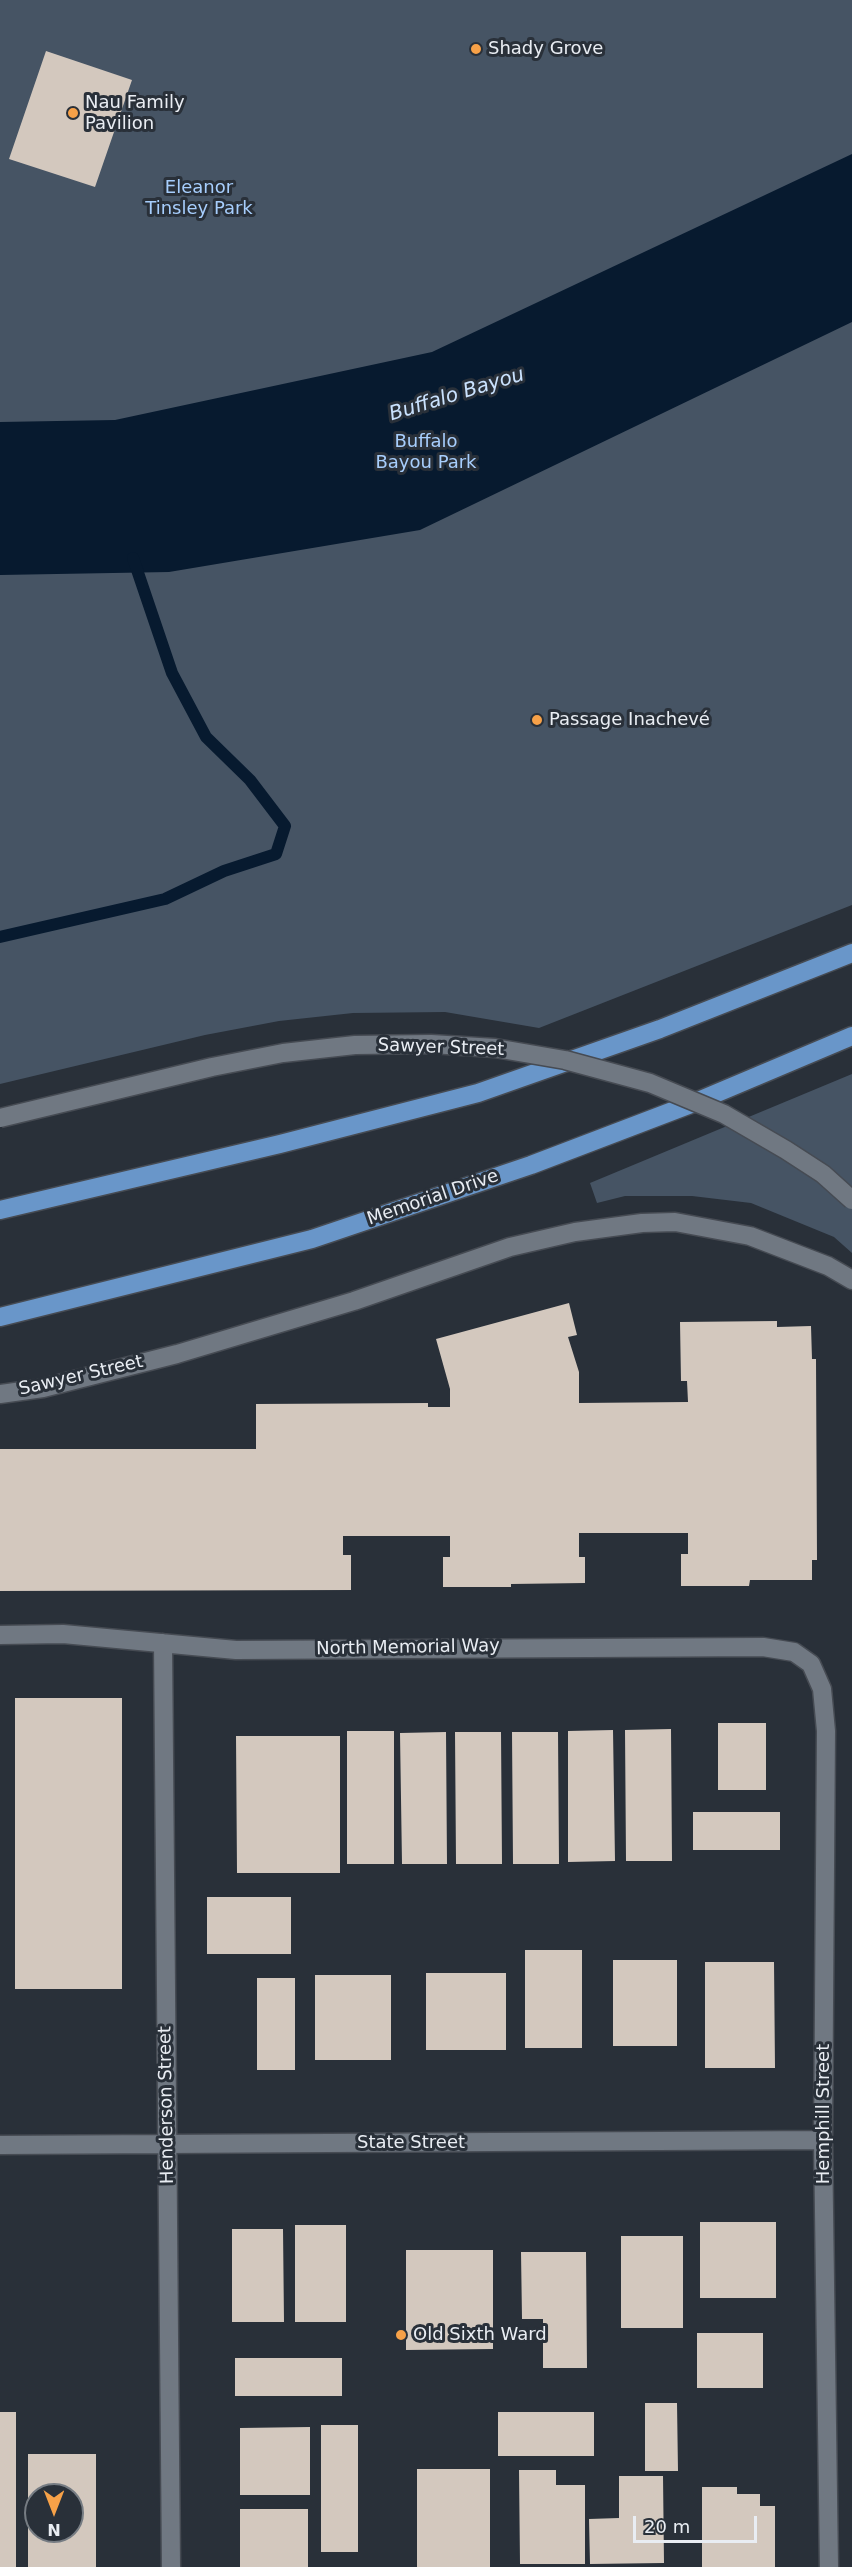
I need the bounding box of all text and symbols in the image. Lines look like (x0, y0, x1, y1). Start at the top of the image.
place label: Shady Grove (488, 38, 603, 60)
marker: Shady Grove (469, 42, 483, 56)
place label: Nau Family Pavilion (85, 92, 185, 134)
marker: Nau Family Pavilion (66, 106, 80, 120)
park label: Eleanor Tinsley Park (145, 177, 253, 219)
water label: Buffalo Bayou (387, 363, 527, 427)
park label: Buffalo Bayou Park (375, 431, 477, 474)
place label: Passage Inachevé (549, 709, 710, 731)
marker: Passage Inachevé (530, 713, 544, 727)
street label: Sawyer Street (377, 1035, 505, 1061)
street label: Memorial Drive (365, 1165, 501, 1231)
street label: Sawyer Street (17, 1351, 145, 1401)
street label: North Memorial Way (316, 1636, 500, 1660)
street label: Henderson Street (155, 2026, 179, 2184)
street label: Hemphill Street (813, 2044, 835, 2184)
street label: State Street (357, 2132, 465, 2154)
place label: Old Sixth Ward (413, 2324, 547, 2346)
marker: Old Sixth Ward (394, 2328, 408, 2342)
north arrow (24, 2483, 84, 2543)
scale bar (636, 2504, 760, 2542)
text: 20 m (644, 2516, 690, 2537)
text: N (47, 2520, 61, 2539)

